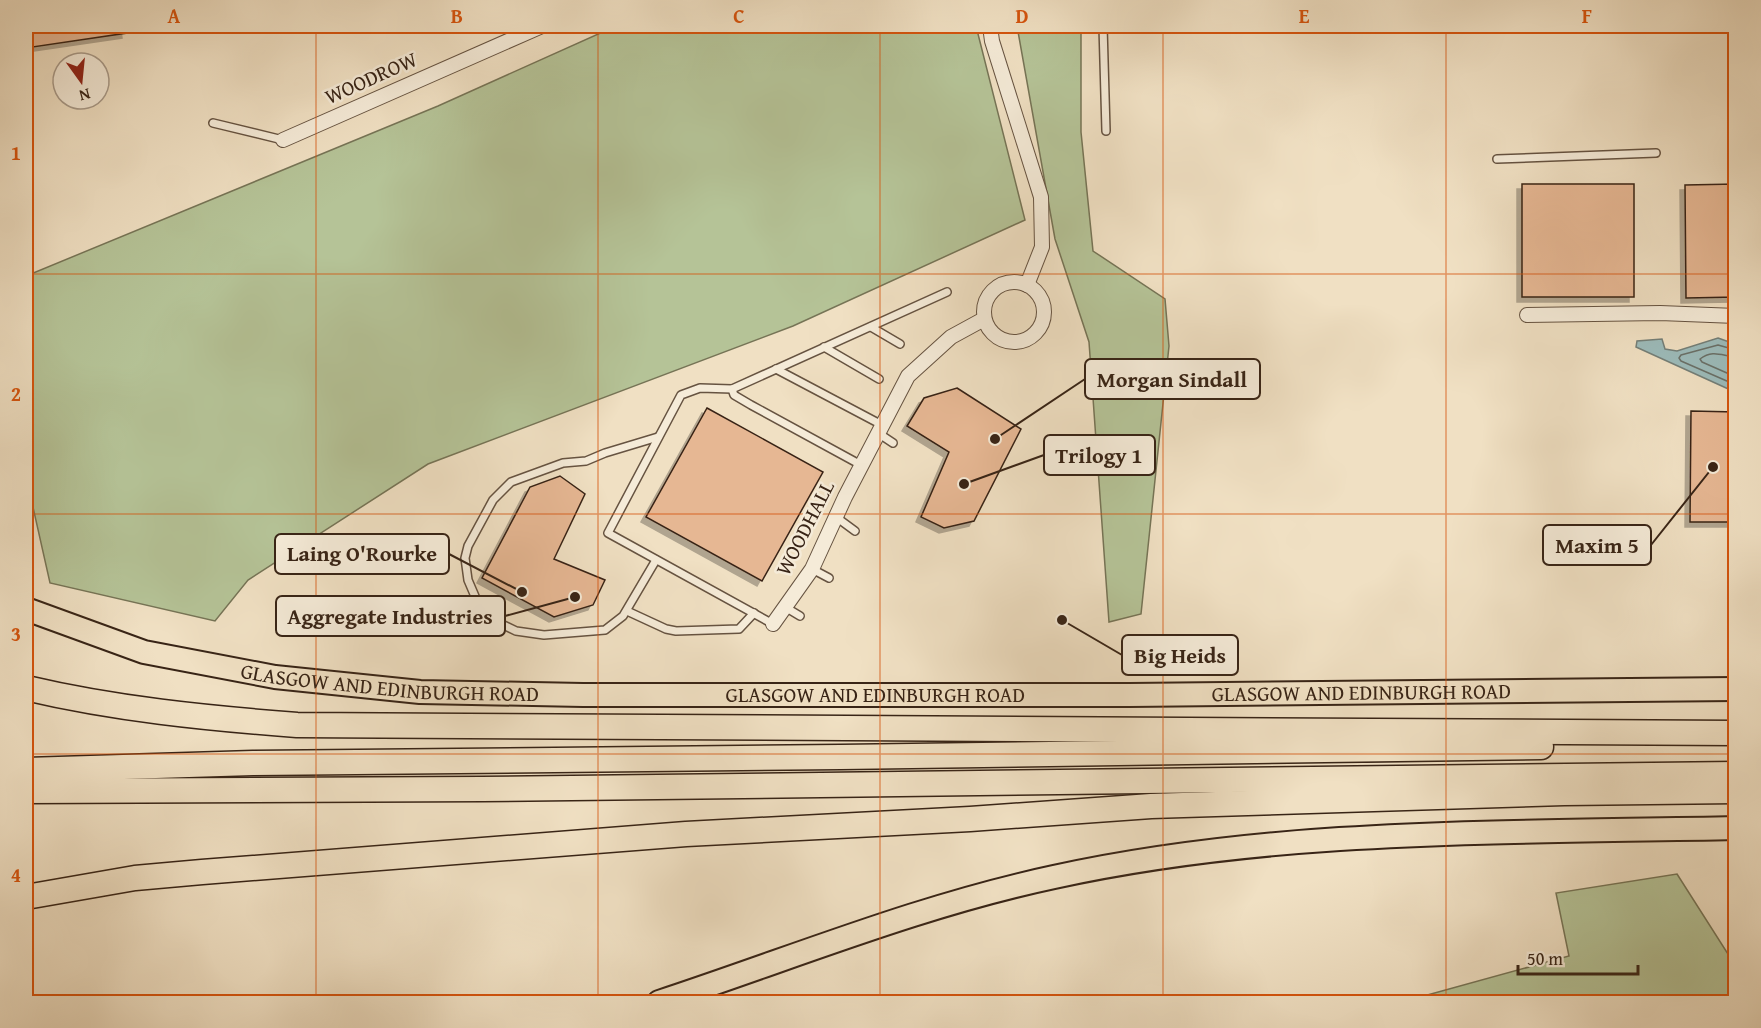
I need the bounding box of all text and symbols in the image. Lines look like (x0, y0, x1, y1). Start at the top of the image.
text: A (168, 1, 181, 30)
text: B (451, 1, 463, 30)
text: C (733, 1, 745, 30)
text: D (1015, 1, 1029, 30)
text: E (1299, 1, 1310, 30)
text: F (1582, 1, 1592, 30)
street label: WOODROW (320, 43, 422, 112)
north arrow (51, 51, 111, 111)
text: N (76, 83, 93, 109)
text: 1 (11, 138, 21, 167)
callout: Morgan Sindall (1085, 359, 1260, 399)
text: Morgan Sindall (1097, 363, 1247, 395)
text: 2 (11, 379, 21, 408)
callout: Trilogy 1 (1044, 435, 1155, 475)
text: Trilogy 1 (1055, 439, 1143, 471)
street label: WOODHALL (767, 475, 842, 581)
callout: Maxim 5 (1543, 525, 1651, 565)
text: Maxim 5 (1555, 529, 1639, 561)
callout: Laing O'Rourke (275, 534, 449, 574)
text: Laing O'Rourke (287, 537, 437, 569)
callout: Aggregate Industries (276, 596, 505, 636)
text: Aggregate Industries (287, 600, 493, 632)
text: 3 (11, 619, 21, 648)
callout: Big Heids (1122, 635, 1238, 675)
text: Big Heids (1134, 639, 1226, 671)
street label: GLASGOW AND EDINBURGH ROAD (238, 655, 539, 709)
street label: GLASGOW AND EDINBURGH ROAD (1211, 675, 1511, 709)
street label: GLASGOW AND EDINBURGH ROAD (726, 679, 1025, 710)
text: 4 (11, 860, 21, 889)
scale bar (1518, 938, 1638, 976)
text: 50 m (1527, 945, 1563, 972)

